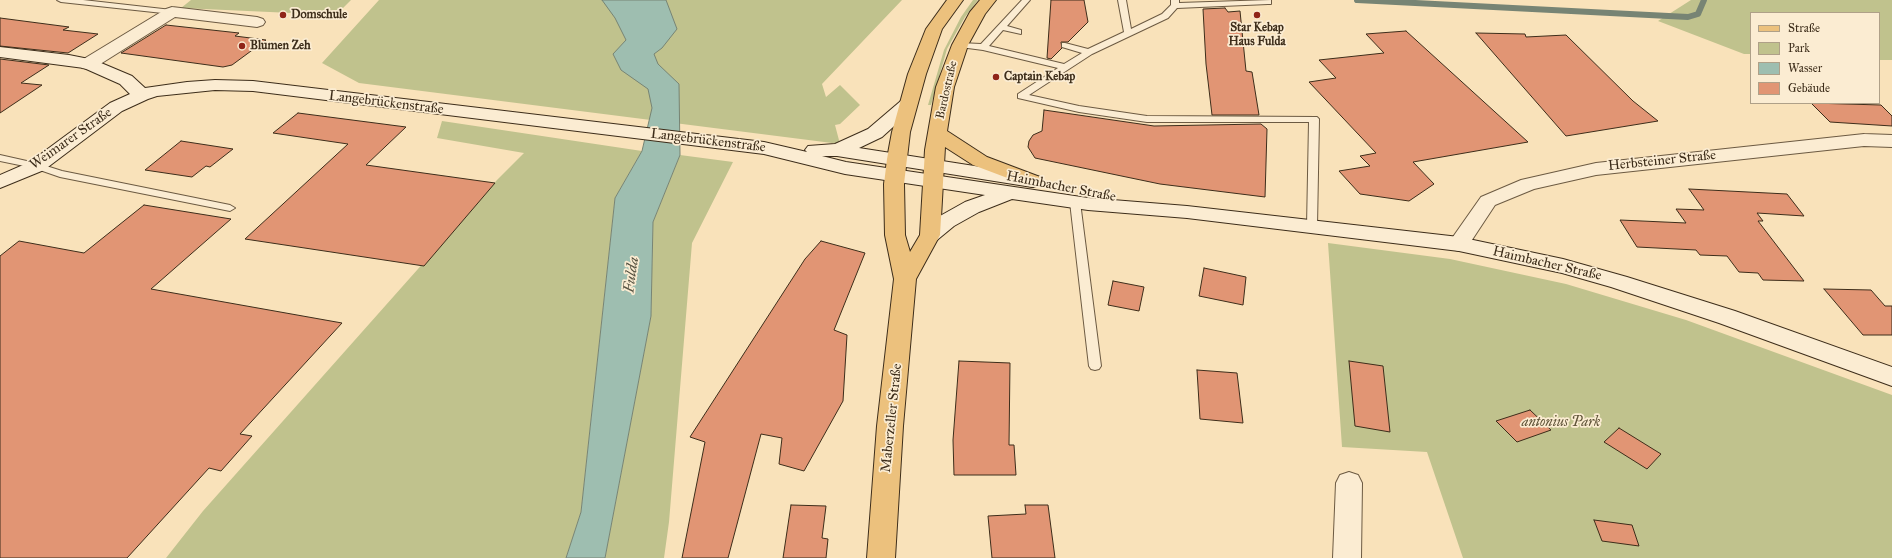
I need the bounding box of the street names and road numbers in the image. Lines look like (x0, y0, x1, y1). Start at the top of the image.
street label: Bardostraße (933, 60, 961, 120)
street label: Langebrückenstraße (328, 88, 444, 118)
street label: Weimarer Straße (27, 104, 115, 174)
street label: Langebrückenstraße (650, 126, 766, 156)
street label: Herbsteiner Straße (1607, 147, 1717, 175)
street label: Haimbacher Straße (1005, 168, 1117, 206)
street label: Haimbacher Straße (1491, 243, 1603, 285)
street label: Maberzeller Straße (878, 363, 906, 473)

